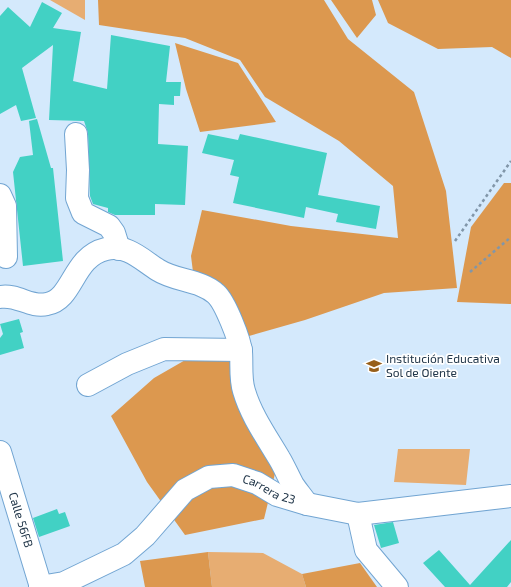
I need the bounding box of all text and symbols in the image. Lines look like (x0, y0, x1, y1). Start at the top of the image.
place label: Institución Educativa Sol de Oiente (386, 351, 500, 379)
school or university icon: Institución Educativa Sol de Oiente (365, 357, 383, 375)
street label: Carrera 23 (241, 471, 297, 506)
street label: Calle 56FB (7, 490, 37, 549)

